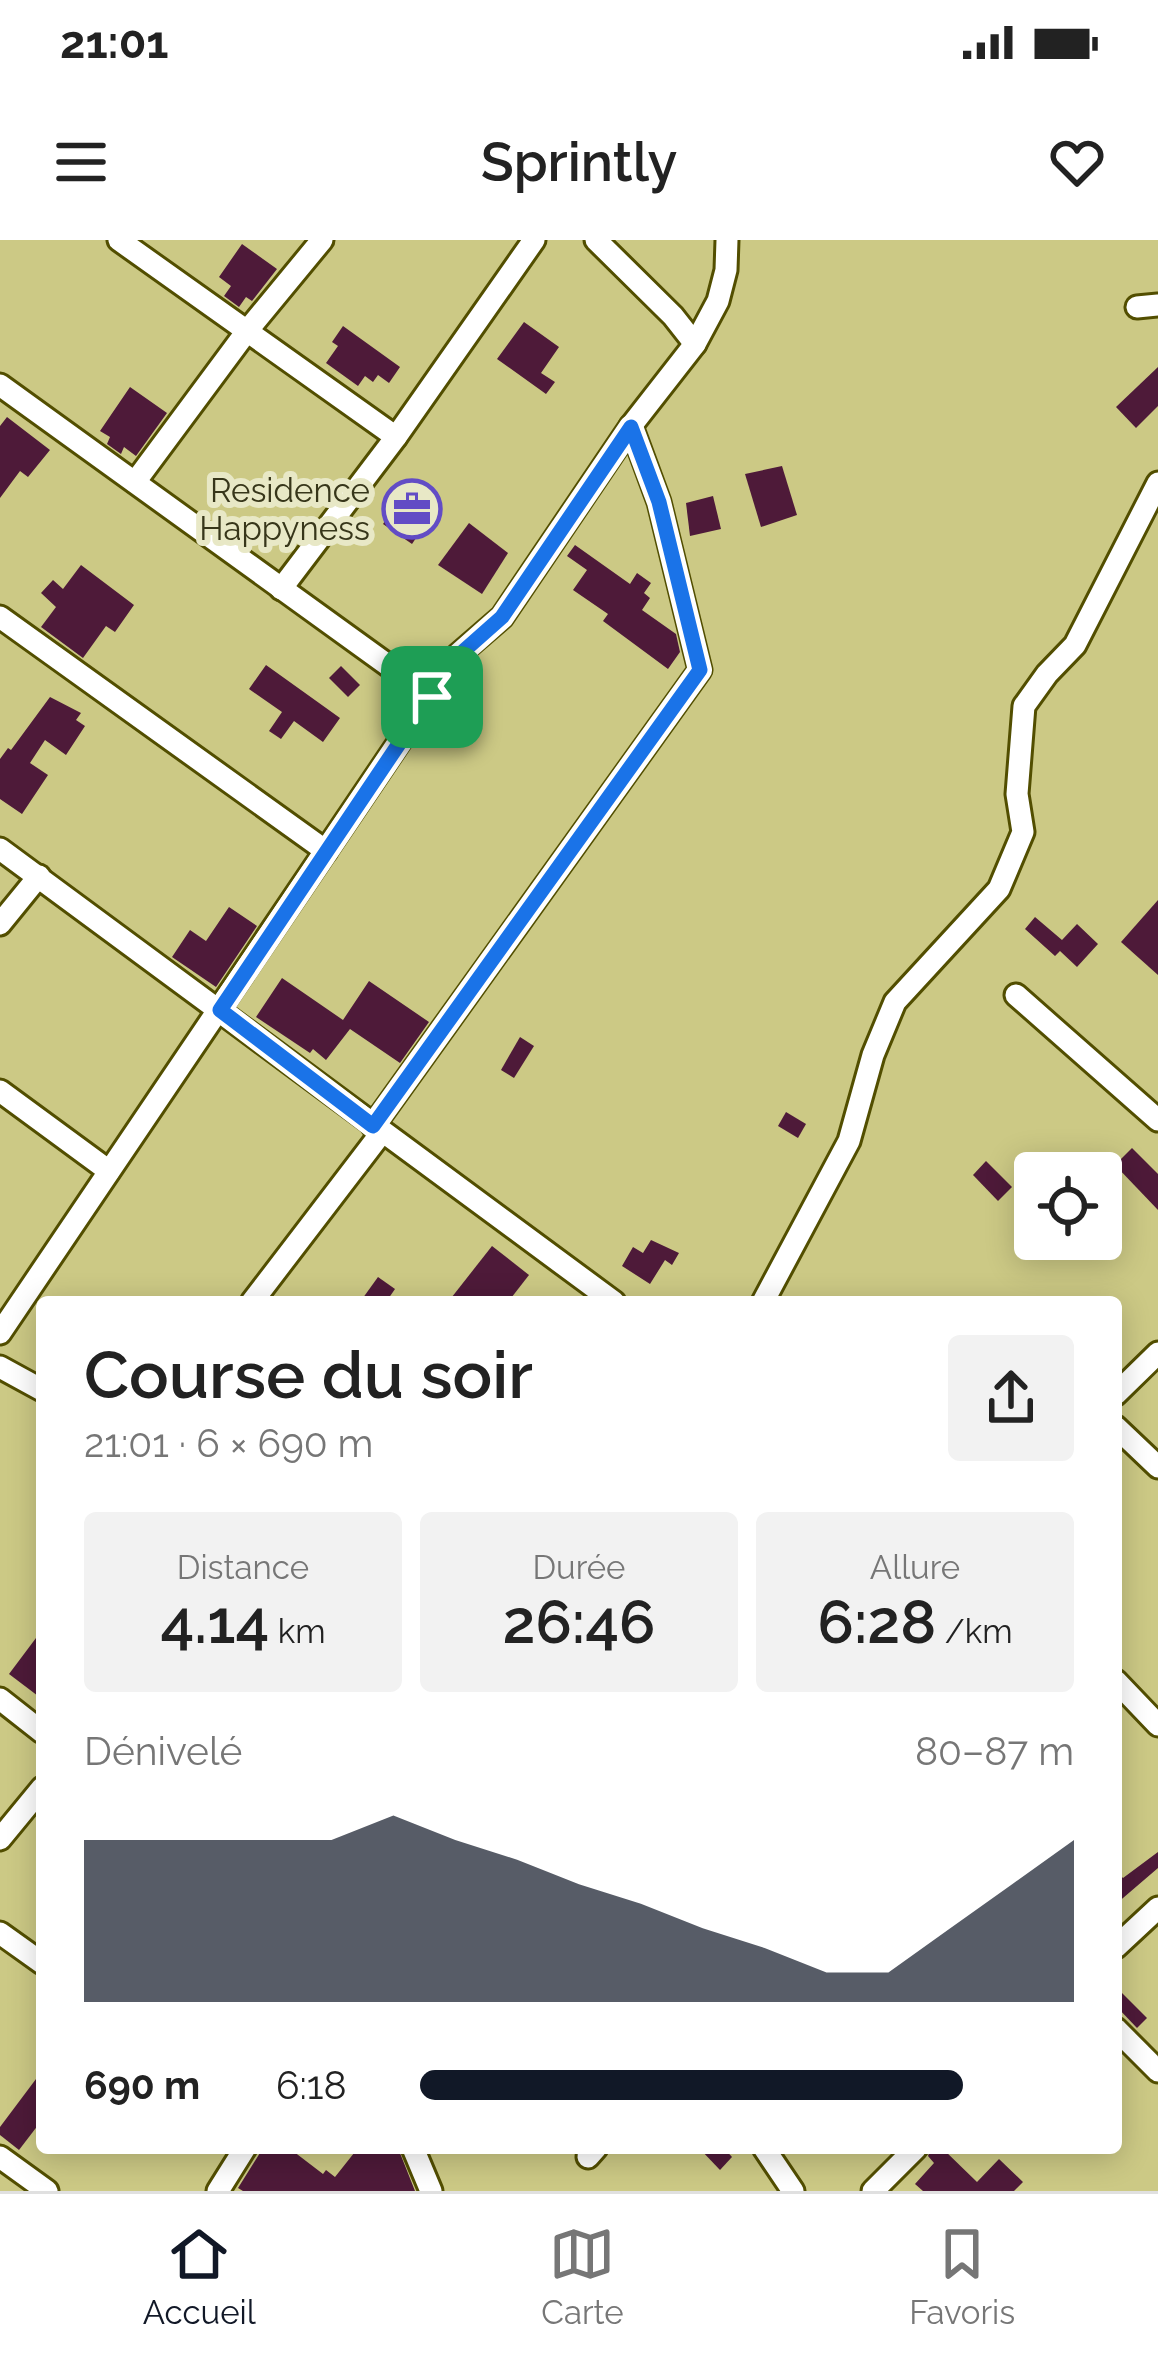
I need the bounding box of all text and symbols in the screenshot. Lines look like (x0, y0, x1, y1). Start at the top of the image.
text: 21:01 (60, 16, 169, 69)
icon: menu (48, 129, 114, 195)
icon: heart (1044, 129, 1110, 195)
text: Sprintly (481, 130, 677, 194)
place label: Residence Happyness (199, 471, 370, 548)
office icon: Residence Happyness (381, 478, 443, 540)
pin (381, 646, 483, 748)
icon: arrive (399, 664, 465, 730)
map controls (1014, 1152, 1122, 1260)
button: locate (1014, 1152, 1122, 1260)
button: share (948, 1335, 1074, 1461)
text: Course du soir (84, 1336, 533, 1413)
text: 21:01 · 6 × 690 m (84, 1420, 373, 1466)
text: Distance (177, 1548, 309, 1587)
text: Durée (533, 1548, 626, 1587)
text: Allure (870, 1548, 960, 1587)
text: 4.14 (161, 1587, 269, 1657)
text: 26:46 (503, 1587, 656, 1657)
text: 6:28 (818, 1587, 936, 1657)
text: km (269, 1612, 325, 1651)
text: /km (936, 1612, 1012, 1651)
text: Dénivelé (84, 1728, 243, 1774)
text: 80–87 m (915, 1728, 1074, 1774)
text: 690 m (84, 2062, 200, 2108)
text: 6:18 (276, 2062, 347, 2108)
tab: Accueil (143, 2221, 256, 2332)
tab: Carte (541, 2221, 624, 2332)
tab: Favoris (909, 2221, 1015, 2332)

